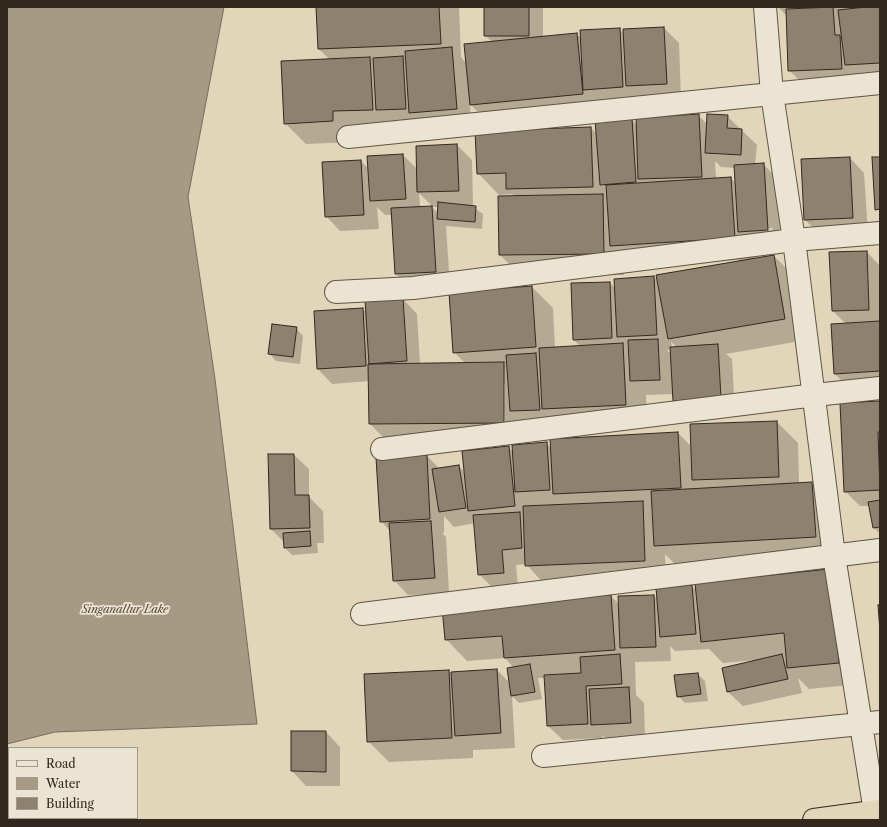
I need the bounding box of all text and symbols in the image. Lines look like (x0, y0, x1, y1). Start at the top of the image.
water label: Singanallur Lake (82, 603, 168, 617)
legend (8, 747, 138, 819)
text: Road (46, 756, 76, 771)
text: Water (46, 776, 80, 791)
text: Building (46, 796, 94, 811)

